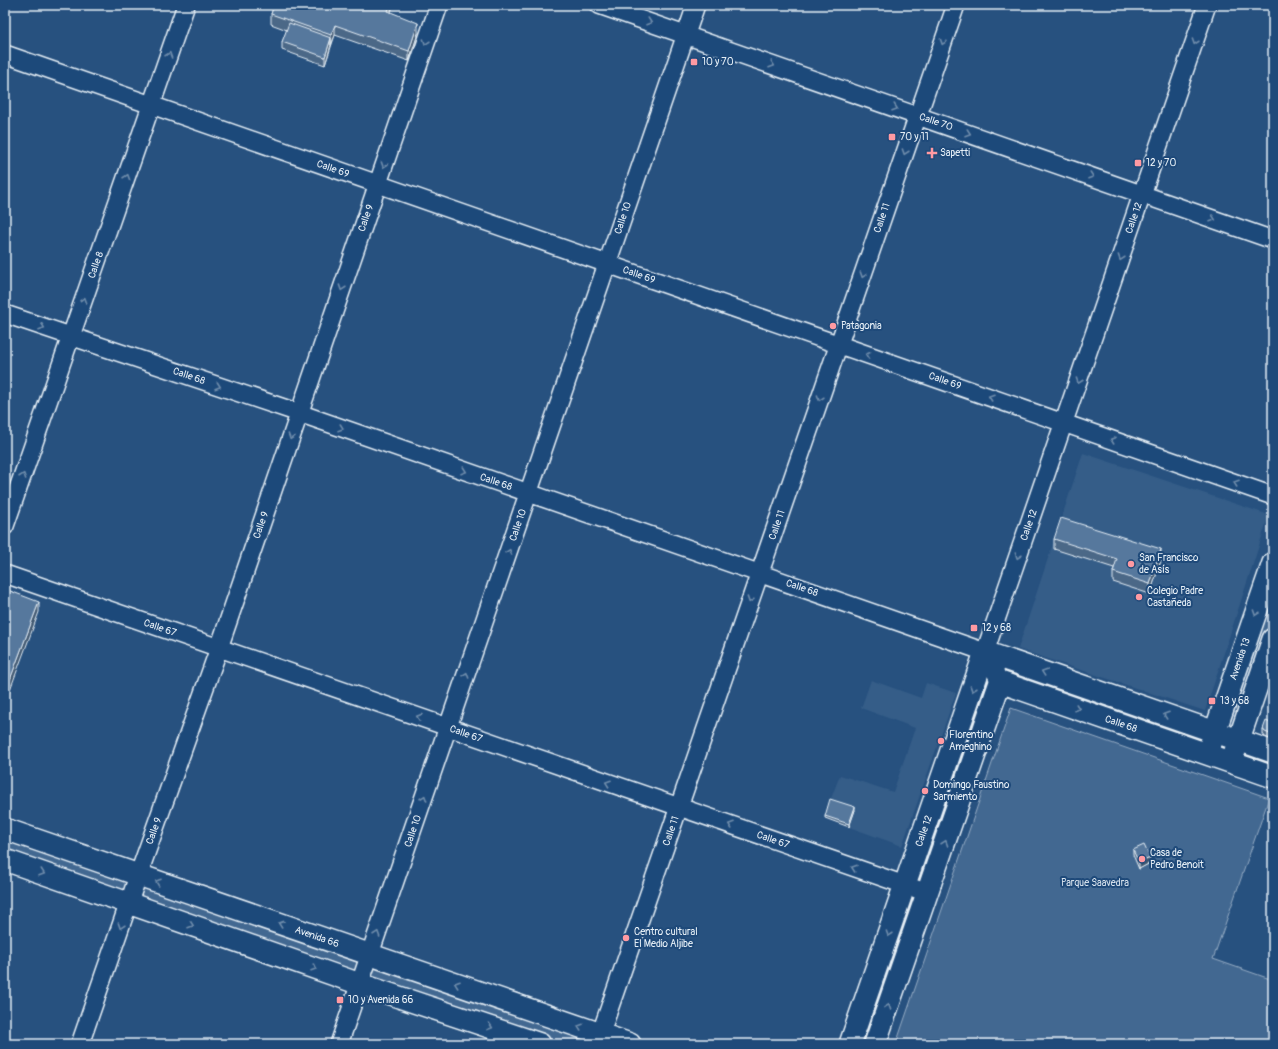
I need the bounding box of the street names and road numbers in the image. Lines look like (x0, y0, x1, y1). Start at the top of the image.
street label: Calle 70 (918, 111, 955, 133)
street label: Calle 69 (315, 158, 351, 180)
street label: Calle 10 (612, 200, 634, 236)
street label: Calle 12 (1123, 200, 1145, 235)
street label: Calle 11 (871, 202, 893, 234)
street label: Calle 9 (356, 203, 376, 233)
street label: Calle 8 (86, 250, 106, 280)
street label: Calle 69 (621, 264, 657, 286)
street label: Calle 68 (171, 365, 207, 387)
street label: Calle 69 (927, 370, 963, 392)
street label: Calle 68 (478, 471, 514, 493)
street label: Calle 10 (507, 507, 529, 543)
street label: Calle 12 (1018, 507, 1040, 542)
street label: Calle 11 (766, 509, 788, 541)
street label: Calle 9 (251, 510, 271, 540)
street label: Calle 68 (784, 577, 820, 599)
street label: Calle 67 (142, 617, 179, 639)
street label: Avenida 13 (1227, 636, 1253, 682)
street label: Calle 68 (1103, 713, 1139, 735)
street label: Calle 67 (448, 723, 485, 745)
street label: Calle 10 (402, 813, 424, 849)
street label: Calle 12 (913, 813, 935, 848)
street label: Calle 11 (660, 815, 682, 847)
street label: Calle 9 (144, 816, 164, 846)
street label: Calle 67 (755, 829, 792, 851)
street label: Avenida 66 (293, 924, 341, 950)

